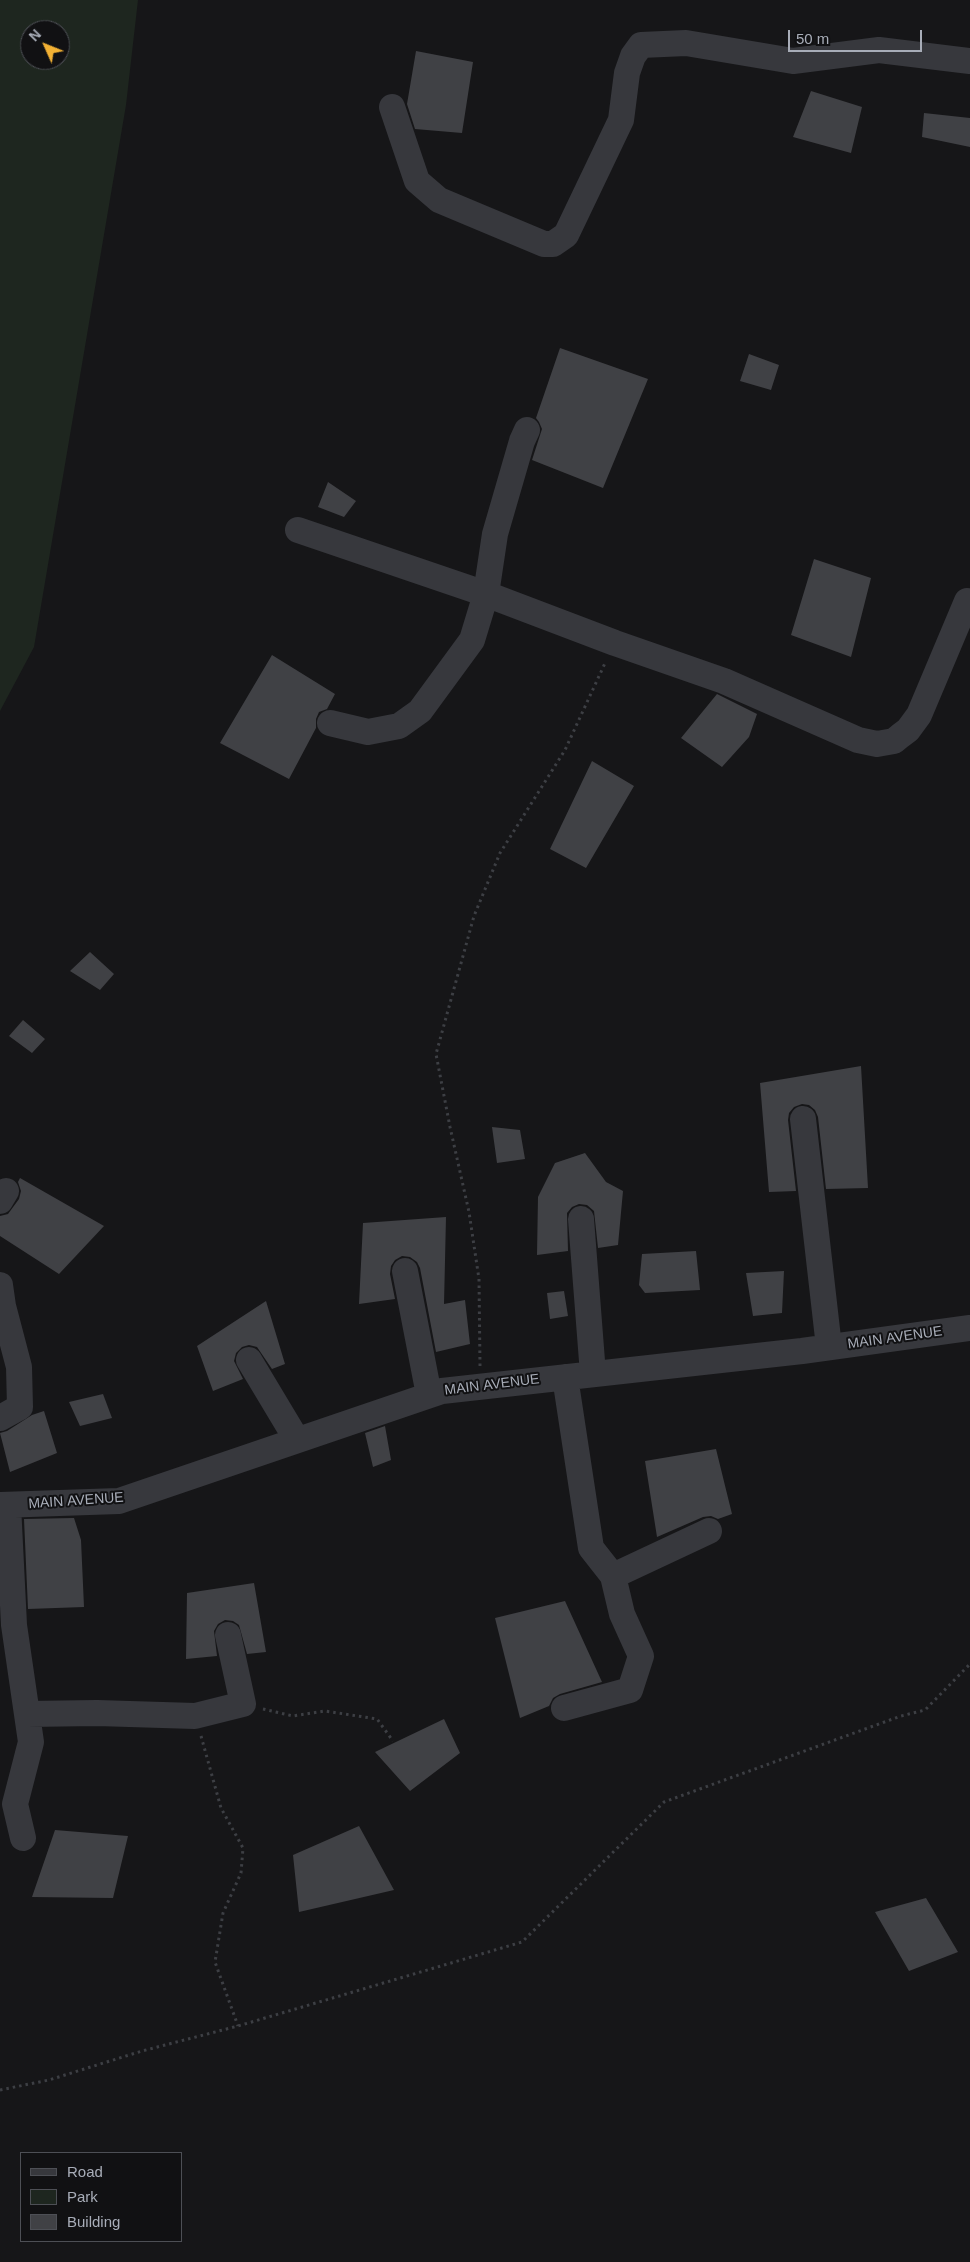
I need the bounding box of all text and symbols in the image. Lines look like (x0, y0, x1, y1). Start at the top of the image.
north arrow (20, 20, 70, 70)
scale bar (790, 20, 924, 52)
text: N (26, 26, 44, 44)
text: 50 m (796, 30, 829, 47)
street label: MAIN AVENUE (847, 1323, 943, 1353)
street label: MAIN AVENUE (444, 1371, 540, 1399)
street label: MAIN AVENUE (28, 1489, 124, 1513)
legend (20, 2152, 182, 2242)
text: Road (67, 2163, 103, 2180)
text: Park (67, 2188, 98, 2205)
text: Building (67, 2213, 120, 2230)

